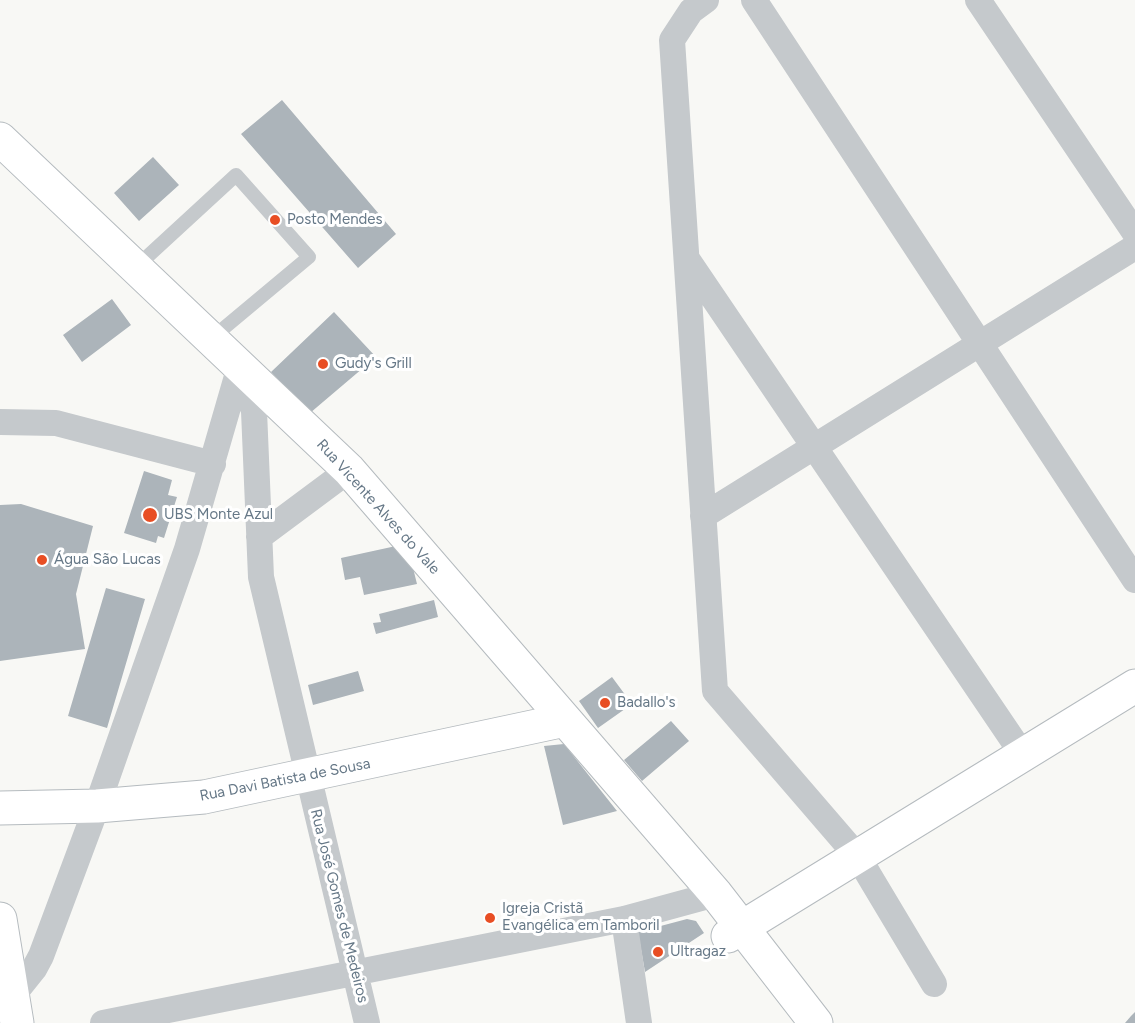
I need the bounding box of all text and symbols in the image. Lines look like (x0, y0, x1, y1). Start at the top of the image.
place label: Posto Mendes (287, 211, 382, 229)
marker: Posto Mendes (268, 213, 282, 227)
place label: Gudy's Grill (335, 355, 412, 373)
marker: Gudy's Grill (316, 357, 330, 371)
street label: Rua Vicente Alves do Vale (313, 436, 443, 578)
marker: UBS Monte Azul (141, 506, 159, 524)
place label: UBS Monte Azul (164, 506, 273, 524)
place label: Água São Lucas (54, 551, 161, 569)
marker: Água São Lucas (35, 553, 49, 567)
place label: Badallo's (617, 694, 676, 712)
marker: Badallo's (598, 696, 612, 710)
street label: Rua Davi Batista de Sousa (198, 755, 372, 805)
street label: Rua José Gomes de Medeiros (306, 807, 372, 1005)
place label: Igreja Cristã Evangélica em Tamboril (502, 900, 660, 935)
marker: Igreja Cristã Evangélica em Tamboril (483, 911, 497, 925)
place label: Ultragaz (670, 943, 726, 961)
marker: Ultragaz (651, 945, 665, 959)

